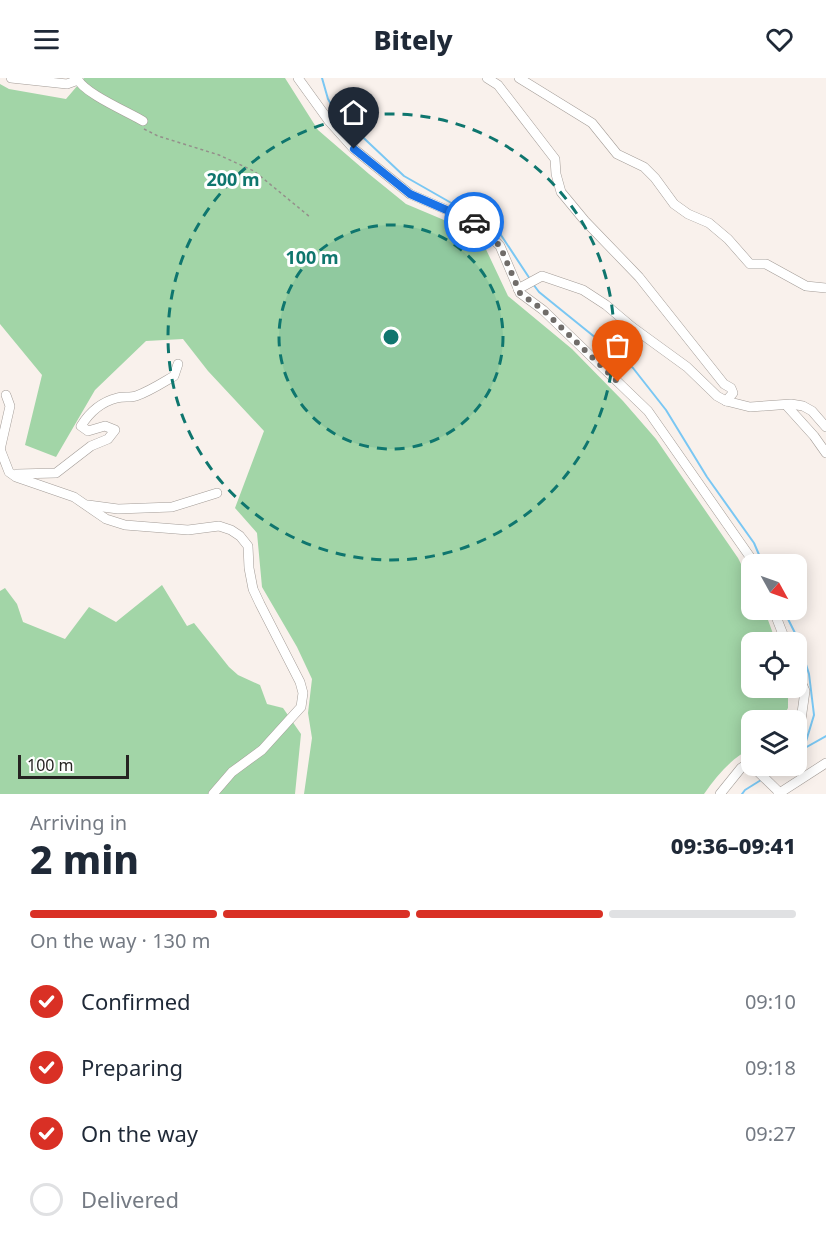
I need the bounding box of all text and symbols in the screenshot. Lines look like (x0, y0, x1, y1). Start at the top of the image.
text: Bitely (373, 21, 453, 58)
icon: menu (30, 23, 63, 56)
icon: heart (763, 23, 796, 56)
pin (328, 87, 379, 149)
icon: home (337, 96, 370, 129)
text: 200 m (206, 167, 260, 191)
courier (444, 192, 504, 252)
icon: car (458, 206, 491, 239)
text: 100 m (285, 245, 339, 269)
pin (592, 320, 643, 382)
centre of rings (381, 327, 401, 347)
icon: bag (601, 329, 634, 362)
north arrow (741, 554, 807, 620)
map controls (741, 554, 807, 776)
button: locate (741, 632, 807, 698)
button: layers (741, 710, 807, 776)
scale bar (18, 752, 129, 780)
text: 100 m (27, 754, 74, 776)
text: Arriving in (30, 809, 127, 836)
text: 09:36–09:41 (671, 830, 796, 860)
text: 2 min (30, 832, 139, 885)
text: On the way · 130 m (30, 927, 210, 954)
icon: check (30, 985, 63, 1018)
text: Confirmed (81, 986, 191, 1016)
text: 09:10 (745, 988, 796, 1015)
icon: check (30, 1051, 63, 1084)
text: Preparing (81, 1052, 183, 1082)
text: 09:18 (745, 1054, 796, 1081)
icon: check (30, 1117, 63, 1150)
text: On the way (81, 1118, 198, 1148)
text: 09:27 (745, 1120, 796, 1147)
text: Delivered (81, 1184, 179, 1214)

